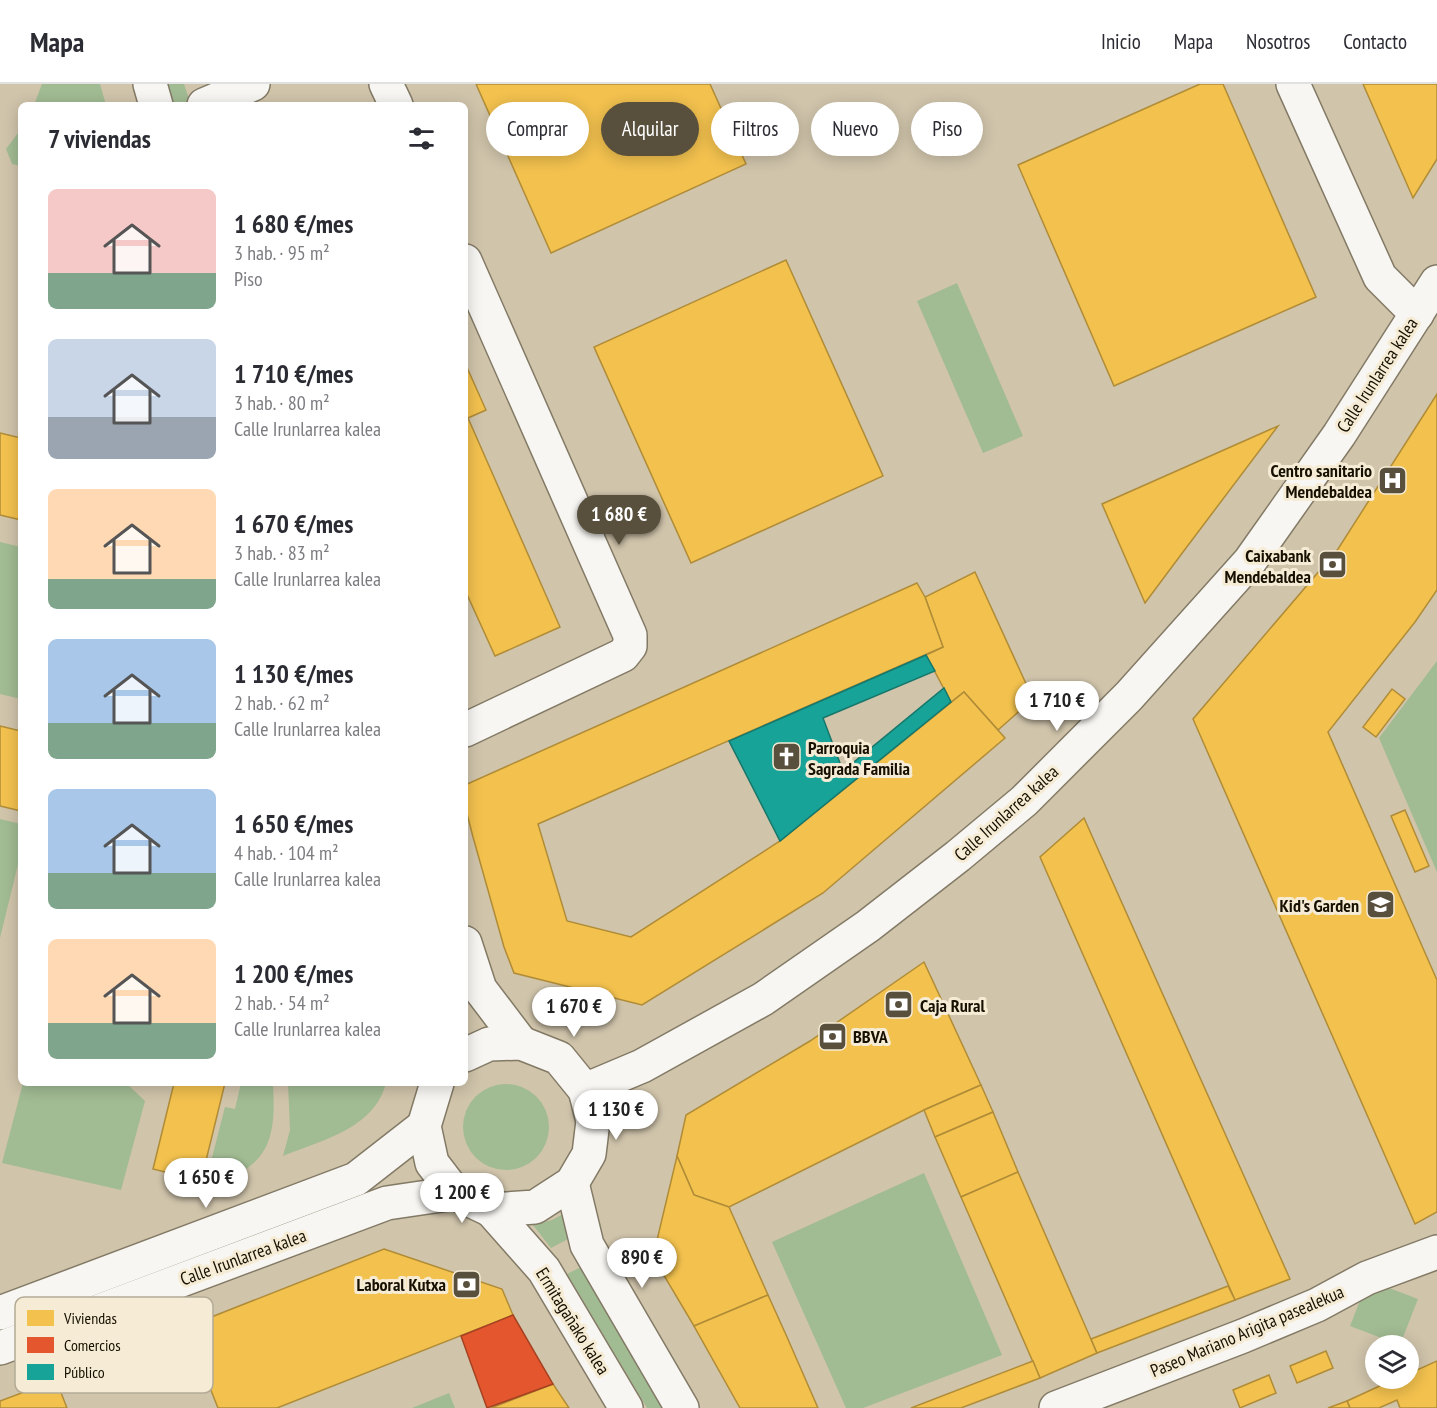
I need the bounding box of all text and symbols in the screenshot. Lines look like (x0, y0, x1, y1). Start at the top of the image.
text: Mapa (30, 23, 84, 60)
text: Inicio (1101, 28, 1141, 55)
text: Mapa (1174, 28, 1213, 55)
text: Nosotros (1246, 28, 1310, 55)
text: Contacto (1343, 28, 1407, 55)
chip: Comprar (486, 102, 589, 156)
chip: Alquilar (601, 102, 699, 156)
chip: Filtros (711, 102, 799, 156)
chip: Nuevo (811, 102, 899, 156)
chip: Piso (911, 102, 983, 156)
text: 7 viviendas (48, 122, 151, 155)
icon: filters (405, 122, 438, 155)
text: 1 680 €/mes (234, 207, 353, 240)
icon: home (96, 213, 168, 285)
text: 3 hab. · 95 m² (234, 240, 330, 266)
text: Piso (234, 266, 263, 292)
street label: Calle Irunlarrea kalea (1331, 313, 1423, 437)
text: 1 710 €/mes (234, 357, 353, 390)
icon: home (96, 363, 168, 435)
text: 3 hab. · 80 m² (234, 390, 330, 416)
text: Calle Irunlarrea kalea (234, 416, 381, 442)
place label: Centro sanitario Mendebaldea (1270, 459, 1372, 503)
hospital icon: Centro sanitario Mendebaldea (1377, 464, 1409, 496)
pin: 1 680 € (564, 495, 674, 546)
text: 1 680 € (591, 501, 647, 527)
text: 1 670 €/mes (234, 507, 353, 540)
icon: home (96, 513, 168, 585)
text: 3 hab. · 83 m² (234, 540, 330, 566)
place label: Caixabank Mendebaldea (1225, 544, 1312, 588)
bank icon: Caixabank Mendebaldea (1316, 549, 1348, 581)
text: Calle Irunlarrea kalea (234, 566, 381, 592)
text: 1 130 €/mes (234, 657, 353, 690)
icon: home (96, 663, 168, 735)
pin: 1 710 € (1002, 681, 1112, 732)
text: 1 710 € (1029, 687, 1085, 713)
text: 2 hab. · 62 m² (234, 690, 330, 716)
text: Calle Irunlarrea kalea (234, 716, 381, 742)
place label: Parroquia Sagrada Familia (808, 736, 910, 780)
church icon: Parroquia Sagrada Familia (771, 741, 803, 773)
street label: Calle Irunlarrea kalea (949, 760, 1063, 866)
text: 1 650 €/mes (234, 807, 353, 840)
icon: home (96, 813, 168, 885)
text: 4 hab. · 104 m² (234, 840, 339, 866)
text: Calle Irunlarrea kalea (234, 866, 381, 892)
school or university icon: Kid's Garden (1364, 889, 1396, 921)
place label: Kid's Garden (1279, 894, 1359, 917)
text: 1 200 €/mes (234, 957, 353, 990)
icon: home (96, 963, 168, 1035)
pin: 1 670 € (519, 987, 629, 1038)
bank icon: Caja Rural (883, 989, 915, 1021)
text: 2 hab. · 54 m² (234, 990, 330, 1016)
text: 1 670 € (546, 993, 602, 1019)
place label: Caja Rural (920, 994, 985, 1017)
text: Calle Irunlarrea kalea (234, 1016, 381, 1042)
bank icon: BBVA (816, 1020, 848, 1052)
place label: BBVA (853, 1025, 889, 1048)
pin: 1 130 € (561, 1090, 671, 1141)
text: 1 130 € (588, 1096, 644, 1122)
pin: 1 650 € (151, 1158, 261, 1209)
text: 1 650 € (178, 1164, 234, 1190)
pin: 1 200 € (407, 1173, 517, 1224)
text: 1 200 € (434, 1179, 490, 1205)
street label: Calle Irunlarrea kalea (177, 1224, 309, 1290)
pin: 890 € (600, 1238, 684, 1289)
text: 890 € (621, 1244, 663, 1270)
street label: Ermitagañako kalea (531, 1263, 615, 1379)
bank icon: Laboral Kutxa (451, 1268, 483, 1300)
place label: Laboral Kutxa (357, 1273, 446, 1296)
street label: Paseo Mariano Arigita pasealekua (1147, 1280, 1347, 1382)
legend (15, 1297, 213, 1393)
text: Viviendas (63, 1308, 117, 1328)
text: Comercios (64, 1335, 121, 1355)
map controls (1365, 1335, 1419, 1389)
button: layers (1365, 1335, 1419, 1389)
text: Público (64, 1362, 105, 1382)

